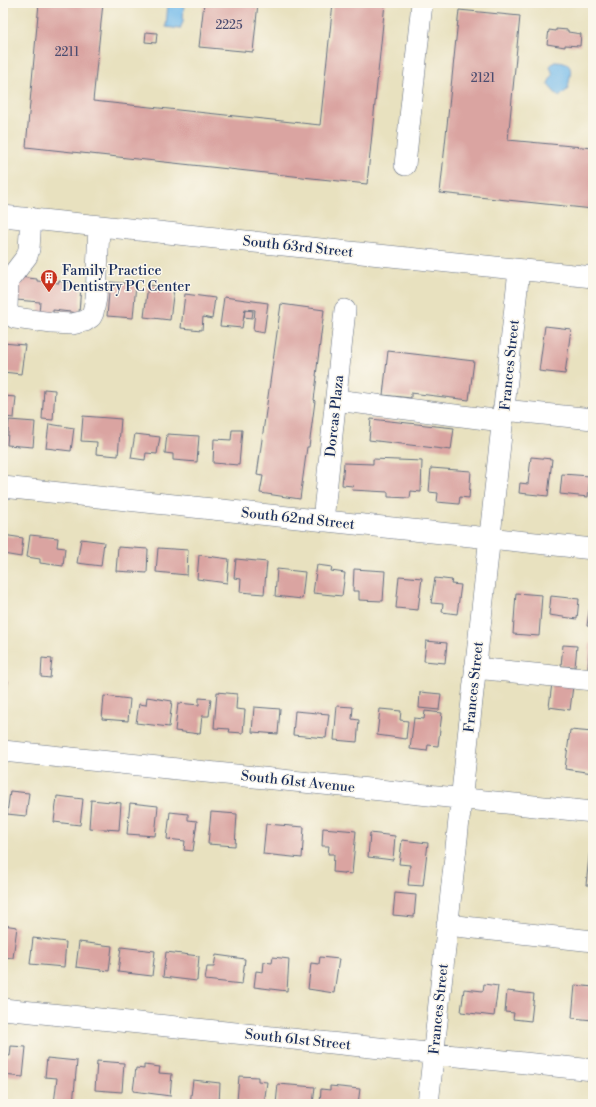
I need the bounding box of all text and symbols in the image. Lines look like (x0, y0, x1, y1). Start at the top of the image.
house number: 2225 (215, 18, 243, 33)
house number: 2211 (55, 45, 80, 60)
house number: 2121 (471, 71, 496, 86)
street label: South 63rd Street (242, 232, 354, 262)
place label: Family Practice Dentistry PC Center (62, 262, 190, 296)
building icon: Family Practice Dentistry PC Center (39, 268, 59, 293)
street label: Frances Street (496, 319, 524, 412)
street label: Dorcas Plaza (322, 373, 348, 458)
street label: South 62nd Street (240, 504, 356, 534)
street label: Frances Street (460, 641, 488, 734)
street label: South 61st Avenue (240, 767, 356, 797)
street label: Frances Street (425, 963, 453, 1056)
street label: South 61st Street (244, 1025, 352, 1055)

